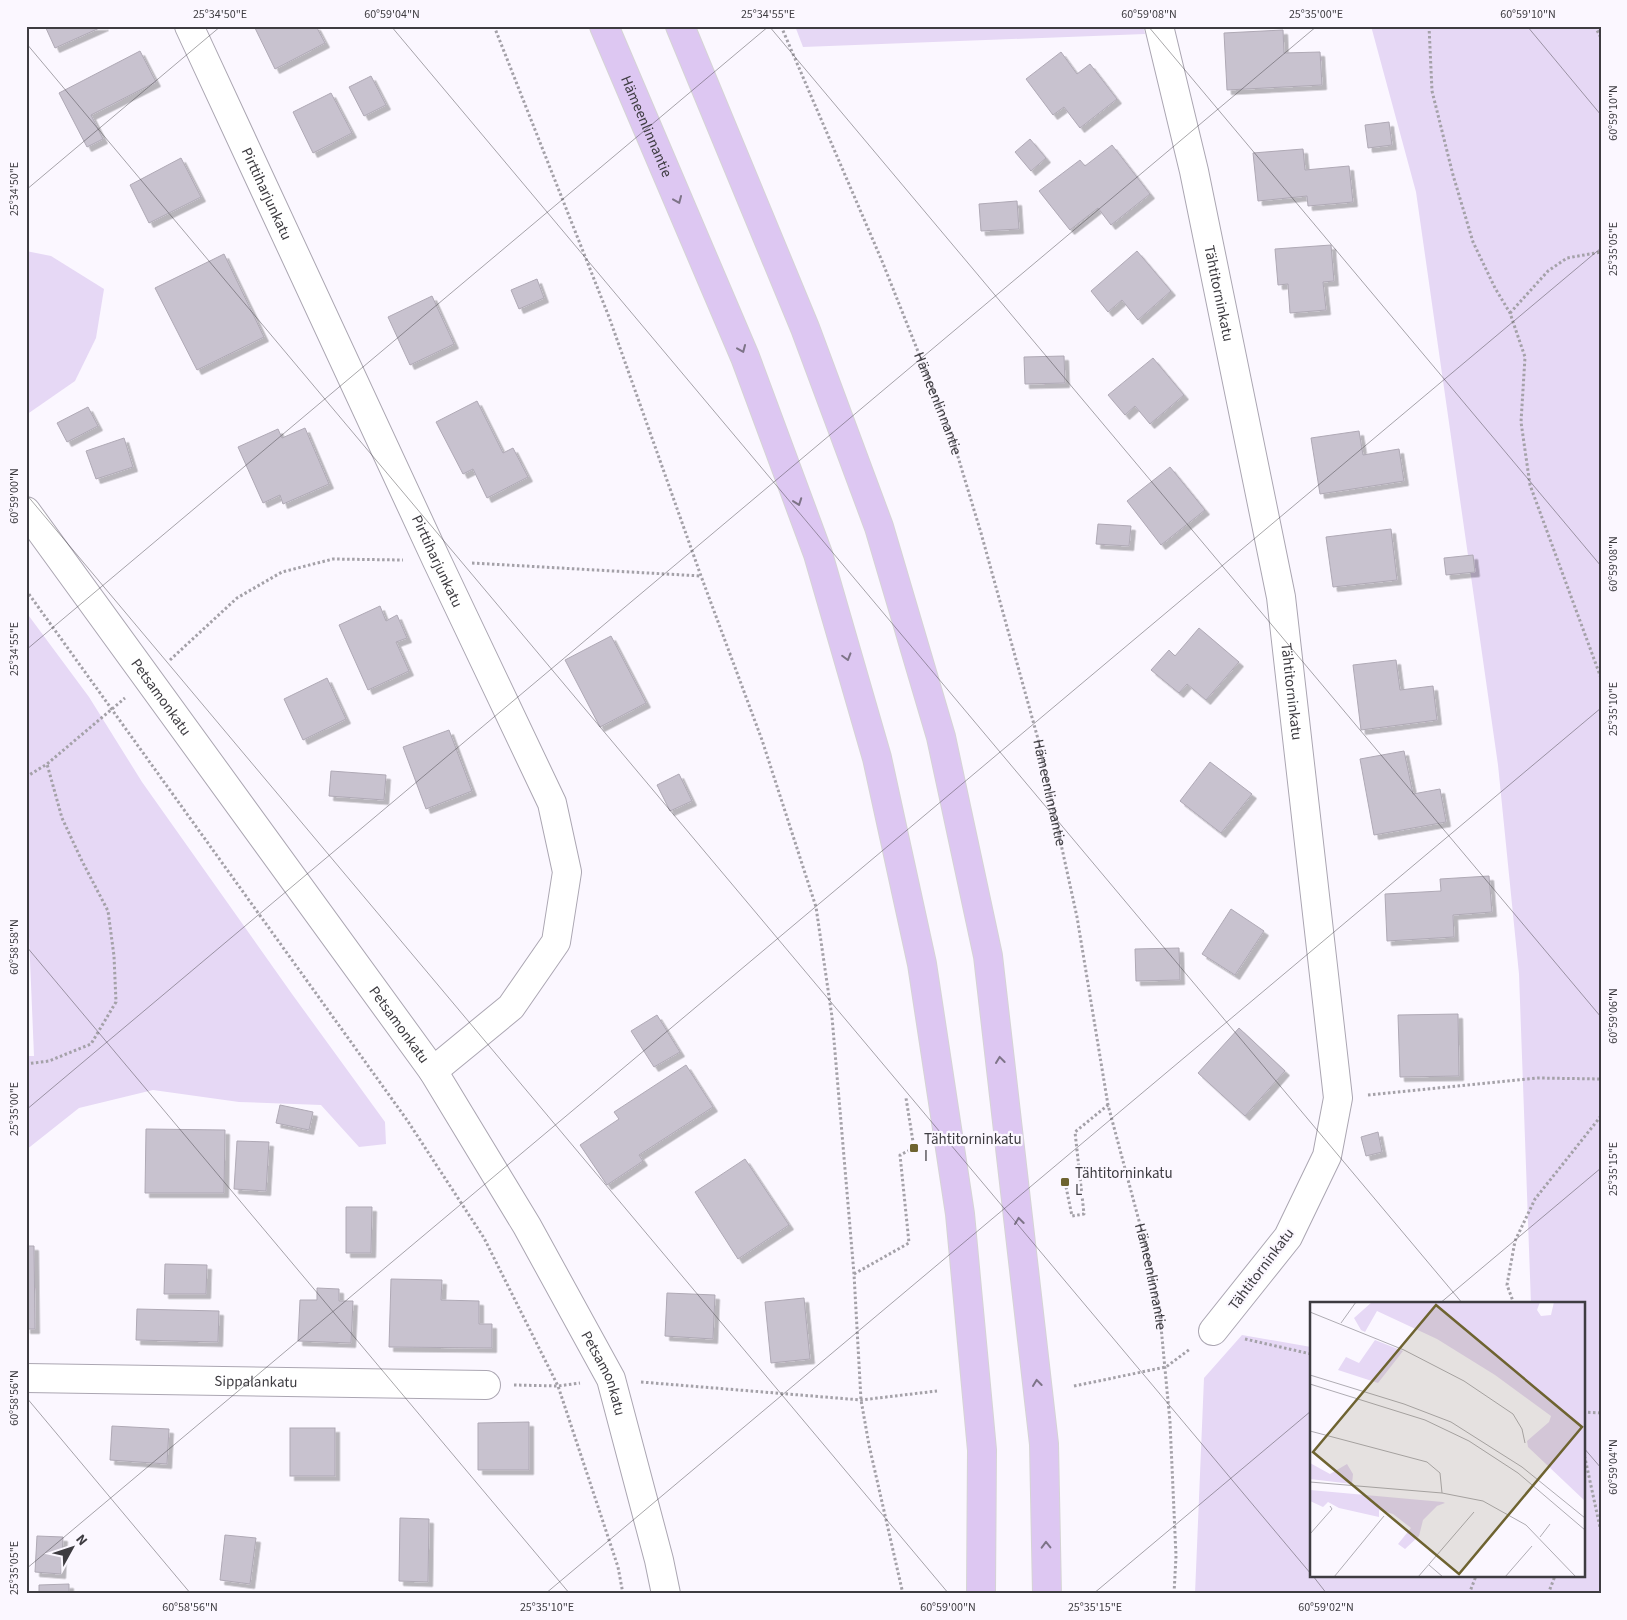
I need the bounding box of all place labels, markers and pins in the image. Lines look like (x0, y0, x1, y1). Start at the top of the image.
place label: Tähtitorninkatu I (924, 1129, 1022, 1167)
marker: Tähtitorninkatu I (908, 1142, 920, 1154)
place label: Tähtitorninkatu L (1075, 1163, 1173, 1201)
marker: Tähtitorninkatu L (1059, 1176, 1071, 1188)

